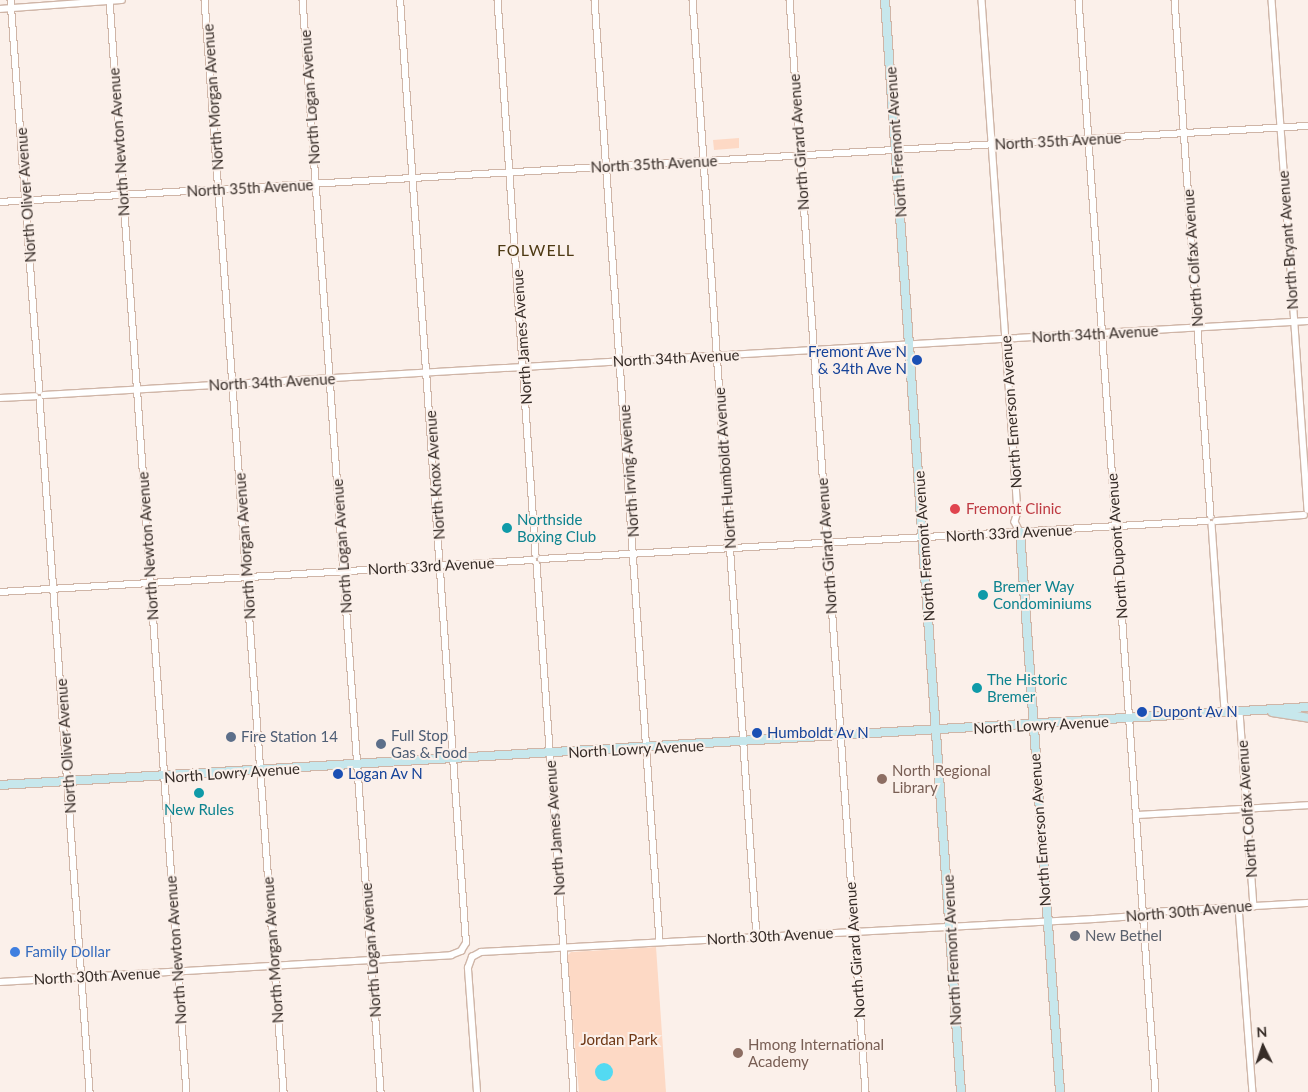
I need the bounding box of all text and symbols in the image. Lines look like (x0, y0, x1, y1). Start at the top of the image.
street label: North Morgan Avenue (199, 23, 227, 171)
street label: North Logan Avenue (296, 29, 324, 165)
street label: North Fremont Avenue (882, 66, 910, 218)
street label: North Newton Avenue (105, 67, 133, 217)
street label: North Girard Avenue (785, 73, 813, 211)
street label: North Oliver Avenue (12, 126, 40, 264)
street label: North 35th Avenue (994, 129, 1122, 153)
street label: North 35th Avenue (590, 152, 718, 176)
street label: North Bryant Avenue (1274, 170, 1302, 310)
street label: North 35th Avenue (186, 176, 314, 200)
street label: North Colfax Avenue (1179, 188, 1207, 328)
district label: FOLWELL (496, 240, 576, 260)
street label: North James Avenue (508, 268, 536, 406)
street label: North 34th Avenue (1031, 322, 1159, 346)
street label: North Emerson Avenue (997, 335, 1025, 489)
place label: Fremont Ave N & 34th Ave N (807, 342, 907, 377)
street label: North 34th Avenue (612, 346, 740, 370)
marker: Fremont Ave N & 34th Ave N (911, 354, 923, 366)
street label: North 34th Avenue (208, 370, 336, 394)
street label: North Humboldt Avenue (710, 386, 740, 550)
street label: North Irving Avenue (615, 404, 643, 538)
street label: North Knox Avenue (421, 409, 449, 541)
street label: North Fremont Avenue (910, 470, 938, 622)
street label: North Newton Avenue (134, 471, 162, 621)
street label: North Morgan Avenue (231, 472, 259, 620)
street label: North Dupont Avenue (1103, 472, 1131, 620)
street label: North Girard Avenue (813, 477, 841, 615)
street label: North Logan Avenue (328, 478, 356, 614)
place label: Fremont Clinic (966, 500, 1062, 518)
marker: Fremont Clinic (948, 502, 962, 516)
place label: Northside Boxing Club (517, 510, 596, 545)
street label: North 33rd Avenue (945, 521, 1073, 545)
marker: Northside Boxing Club (501, 522, 513, 534)
street label: North 33rd Avenue (367, 554, 495, 578)
place label: Bremer Way Condominiums (993, 577, 1092, 612)
marker: Bremer Way Condominiums (977, 589, 989, 601)
place label: The Historic Bremer (987, 670, 1067, 705)
street label: North Oliver Avenue (52, 677, 80, 815)
marker: The Historic Bremer (971, 682, 983, 694)
place label: Dupont Av N (1152, 703, 1239, 721)
marker: Dupont Av N (1136, 706, 1148, 718)
street label: North Lowry Avenue (972, 712, 1110, 738)
place label: Humboldt Av N (767, 724, 870, 742)
place label: Full Stop Gas & Food (391, 726, 467, 761)
marker: Humboldt Av N (751, 727, 763, 739)
place label: Fire Station 14 (241, 728, 338, 746)
marker: Fire Station 14 (225, 731, 237, 743)
street label: North Lowry Avenue (567, 736, 705, 762)
marker: Full Stop Gas & Food (375, 738, 387, 750)
street label: North Colfax Avenue (1233, 739, 1261, 879)
street label: North Emerson Avenue (1026, 753, 1054, 907)
street label: North Lowry Avenue (163, 759, 301, 787)
street label: North James Avenue (541, 759, 569, 897)
place label: North Regional Library (892, 761, 991, 796)
place label: Logan Av N (348, 765, 424, 783)
marker: Logan Av N (332, 768, 344, 780)
marker: North Regional Library (876, 773, 888, 785)
marker: New Rules (193, 787, 205, 799)
place label: New Rules (164, 801, 234, 819)
street label: North Fremont Avenue (939, 874, 965, 1026)
street label: North Newton Avenue (162, 875, 190, 1025)
street label: North Morgan Avenue (259, 876, 287, 1024)
street label: North Girard Avenue (841, 881, 869, 1019)
street label: North Logan Avenue (357, 882, 385, 1018)
street label: North 30th Avenue (1125, 896, 1253, 926)
street label: North 30th Avenue (706, 924, 834, 948)
place label: New Bethel (1085, 927, 1162, 945)
marker: New Bethel (1069, 930, 1081, 942)
place label: Family Dollar (25, 943, 111, 961)
marker: Family Dollar (9, 946, 21, 958)
street label: North 30th Avenue (33, 964, 161, 988)
north arrow (1238, 1022, 1288, 1072)
text: N (1256, 1023, 1268, 1040)
park label: Jordan Park (580, 1031, 658, 1049)
place label: Hmong International Academy (748, 1035, 884, 1070)
marker: Hmong International Academy (732, 1047, 744, 1059)

